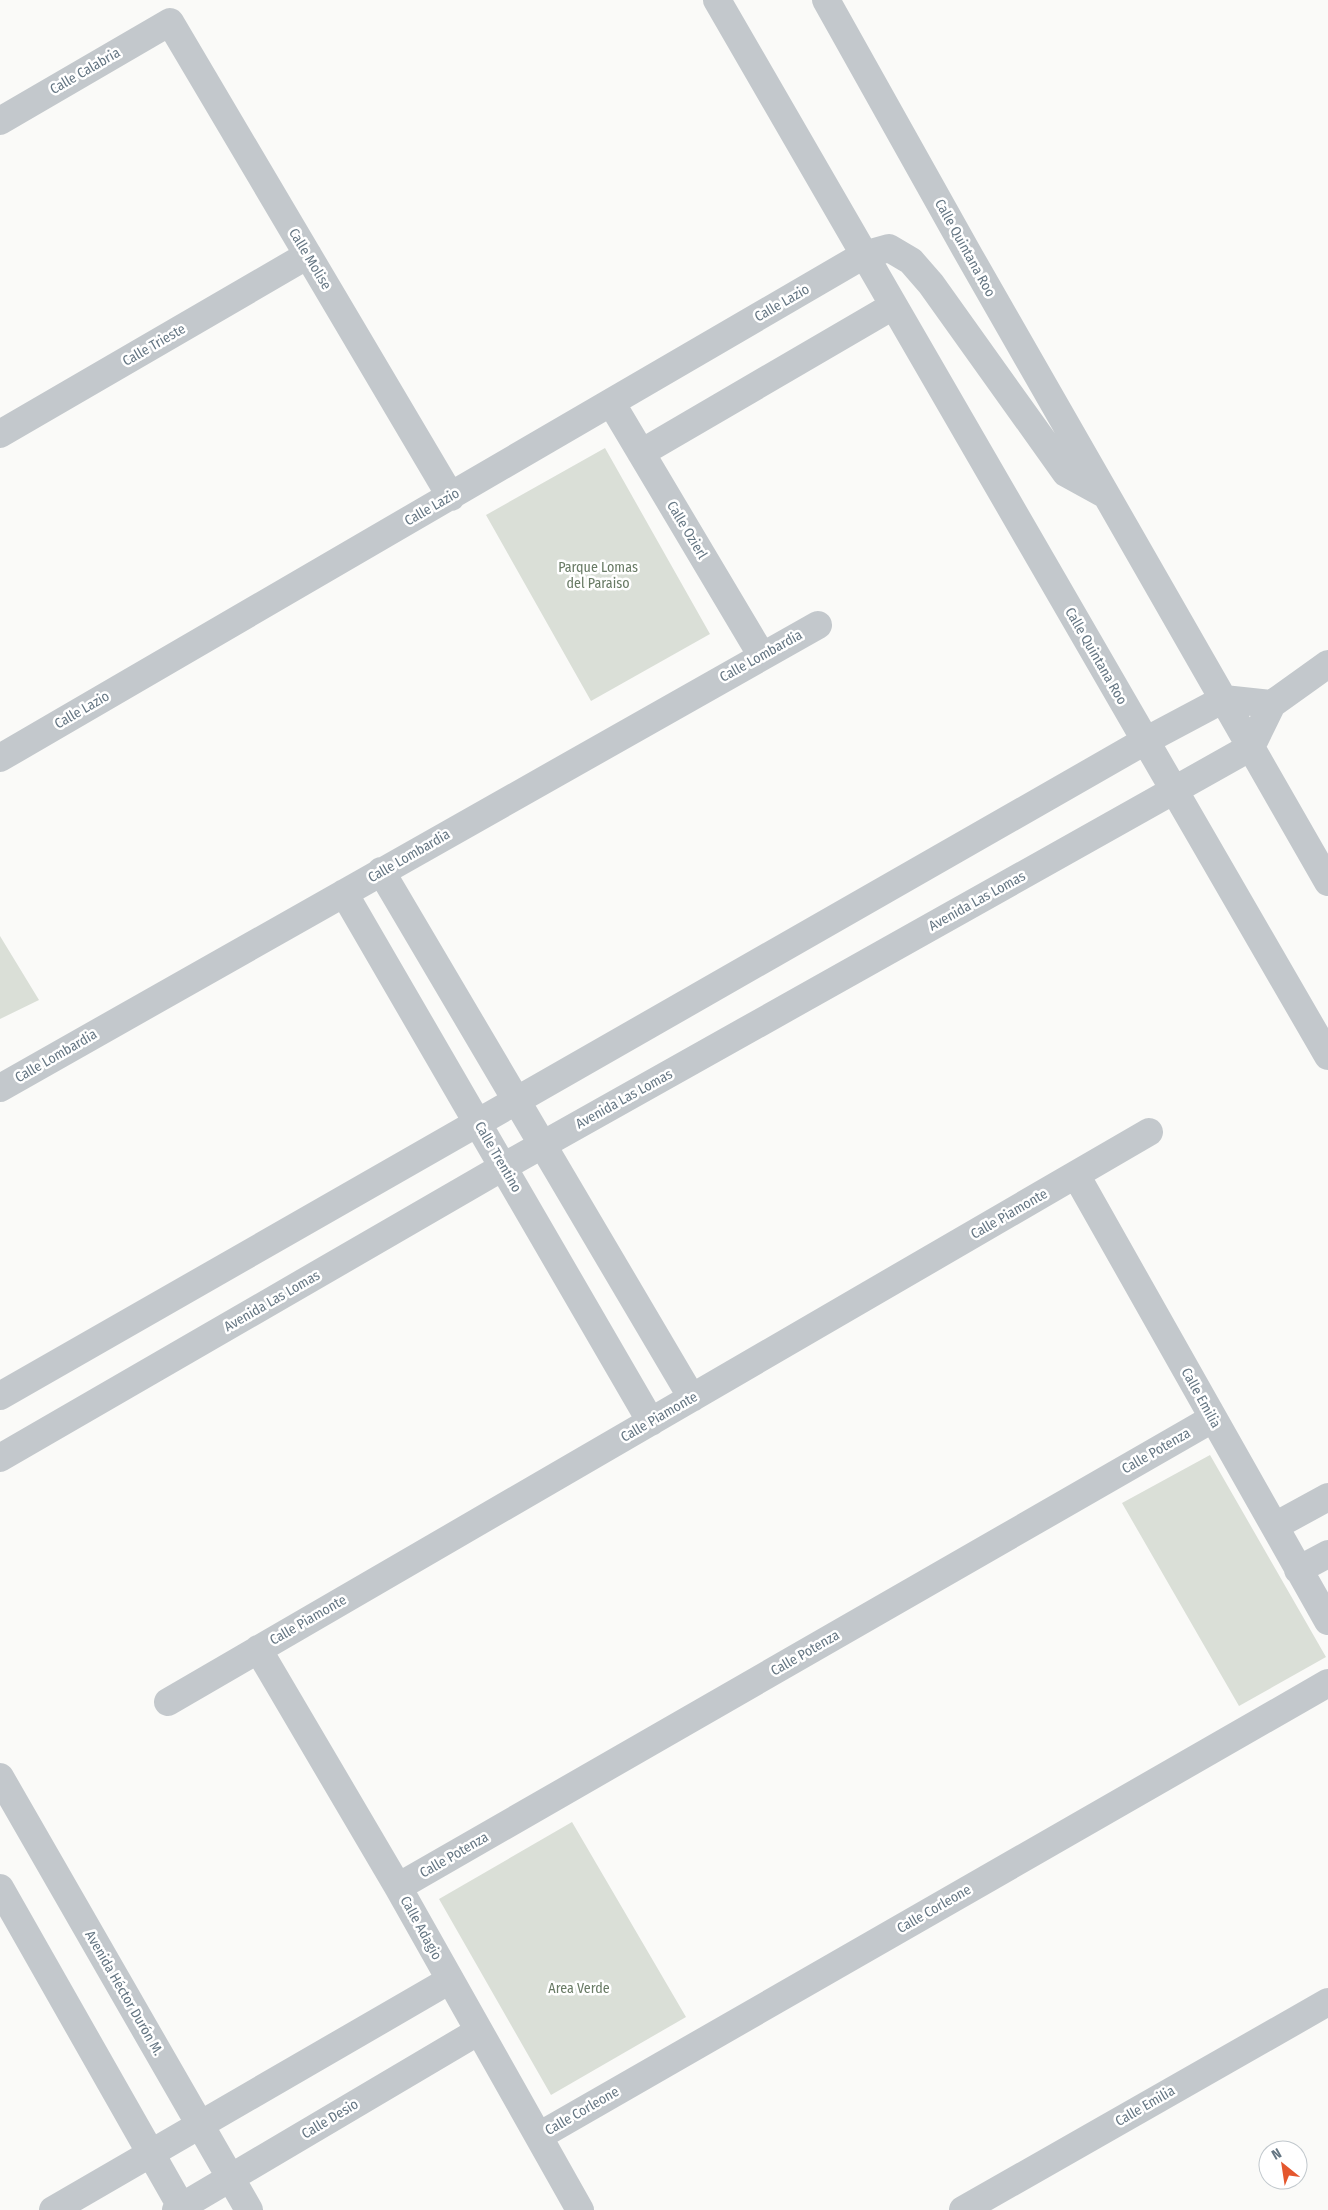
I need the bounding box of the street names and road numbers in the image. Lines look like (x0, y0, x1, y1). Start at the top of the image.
street label: Calle Calabria (47, 44, 123, 98)
street label: Calle Quintana Roo (931, 196, 999, 300)
street label: Calle Molise (285, 225, 335, 293)
street label: Calle Lazio (752, 280, 812, 326)
street label: Calle Trieste (119, 320, 189, 370)
street label: Calle Lazio (402, 484, 462, 530)
street label: Calle Ozierl (663, 498, 711, 562)
street label: Calle Quintana Roo (1061, 604, 1131, 708)
street label: Calle Lombardia (717, 626, 805, 686)
street label: Calle Lazio (52, 687, 112, 733)
street label: Calle Lombardia (365, 826, 453, 886)
street label: Avenida Las Lomas (926, 867, 1028, 935)
street label: Calle Lombardia (12, 1026, 100, 1086)
street label: Avenida Las Lomas (573, 1065, 675, 1133)
street label: Calle Trentino (471, 1119, 525, 1195)
street label: Calle Piamonte (968, 1185, 1050, 1243)
street label: Avenida Las Lomas (221, 1267, 323, 1335)
street label: Calle Emilia (1178, 1365, 1225, 1431)
street label: Calle Piamonte (618, 1388, 700, 1446)
street label: Calle Potenza (1119, 1424, 1193, 1477)
street label: Calle Piamonte (267, 1591, 349, 1649)
street label: Calle Potenza (768, 1626, 842, 1679)
street label: Calle Potenza (417, 1828, 491, 1881)
street label: Calle Corleone (894, 1881, 974, 1937)
street label: Calle Adagio (397, 1893, 445, 1963)
street label: Avenida Héctor Durón M. (81, 1928, 167, 2058)
street label: Calle Emilia (1112, 2082, 1178, 2130)
street label: Calle Corleone (542, 2083, 622, 2139)
street label: Calle Desio (299, 2095, 361, 2143)

